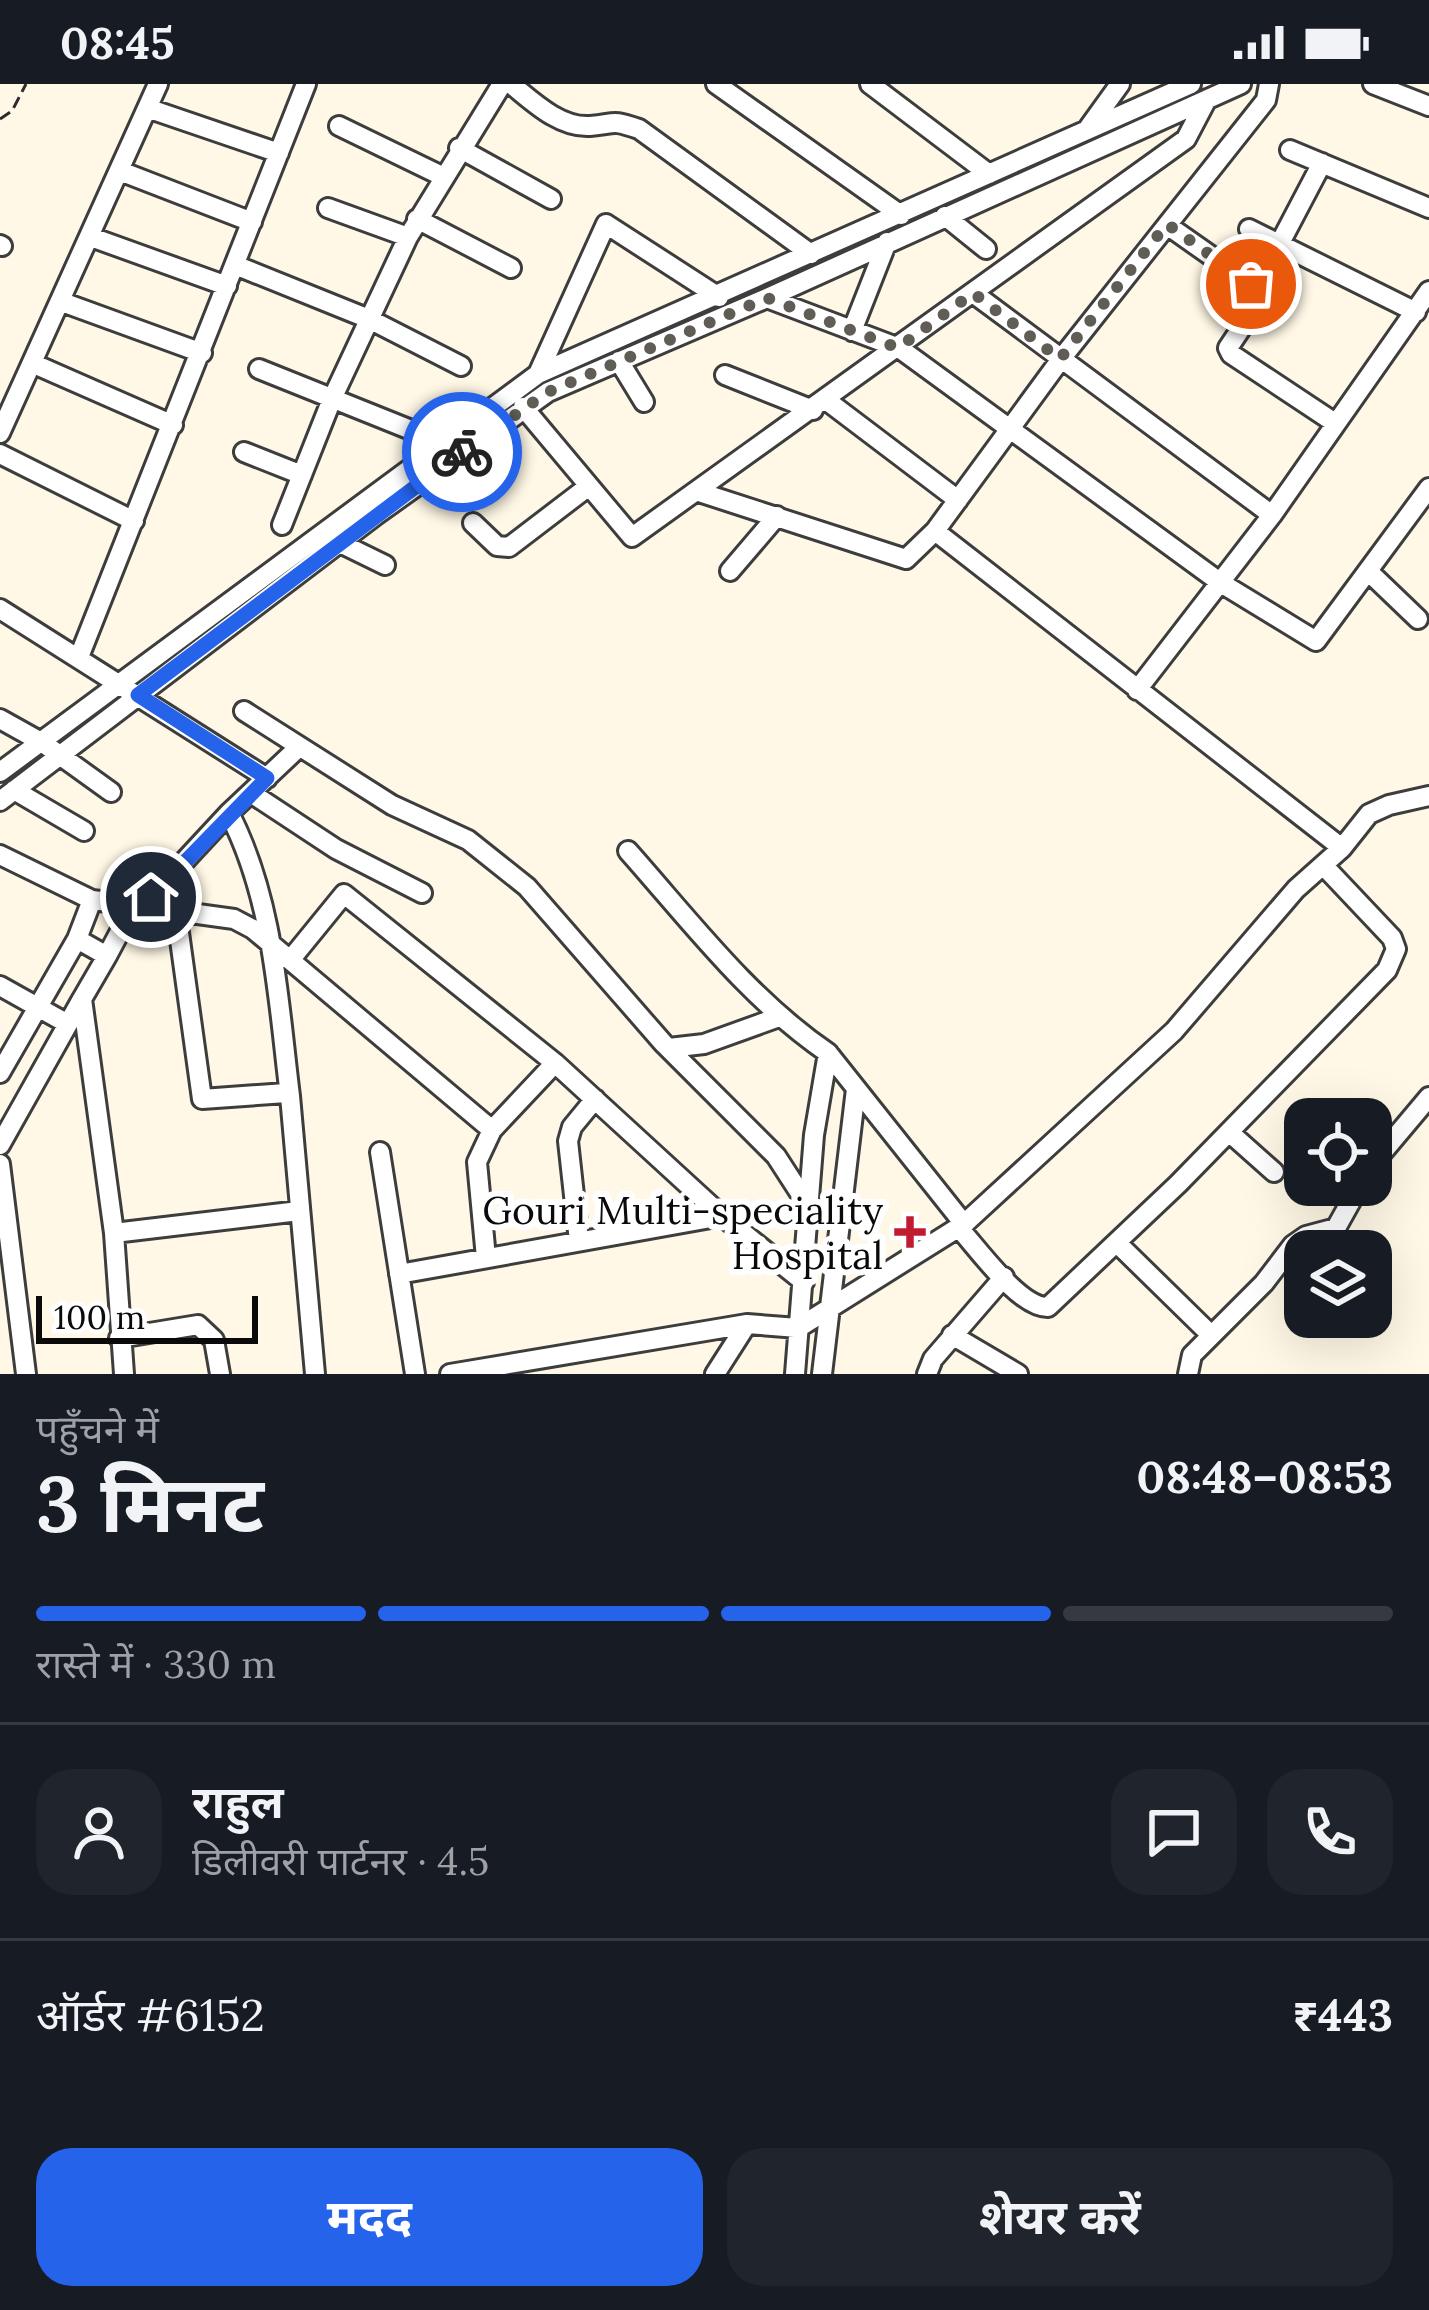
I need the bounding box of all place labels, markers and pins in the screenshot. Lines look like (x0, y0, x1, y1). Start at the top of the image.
pin (1200, 233, 1302, 335)
pin (100, 846, 202, 948)
place label: Gouri Multi-speciality Hospital (482, 1185, 883, 1280)
marker: Gouri Multi-speciality Hospital (894, 1216, 926, 1248)

